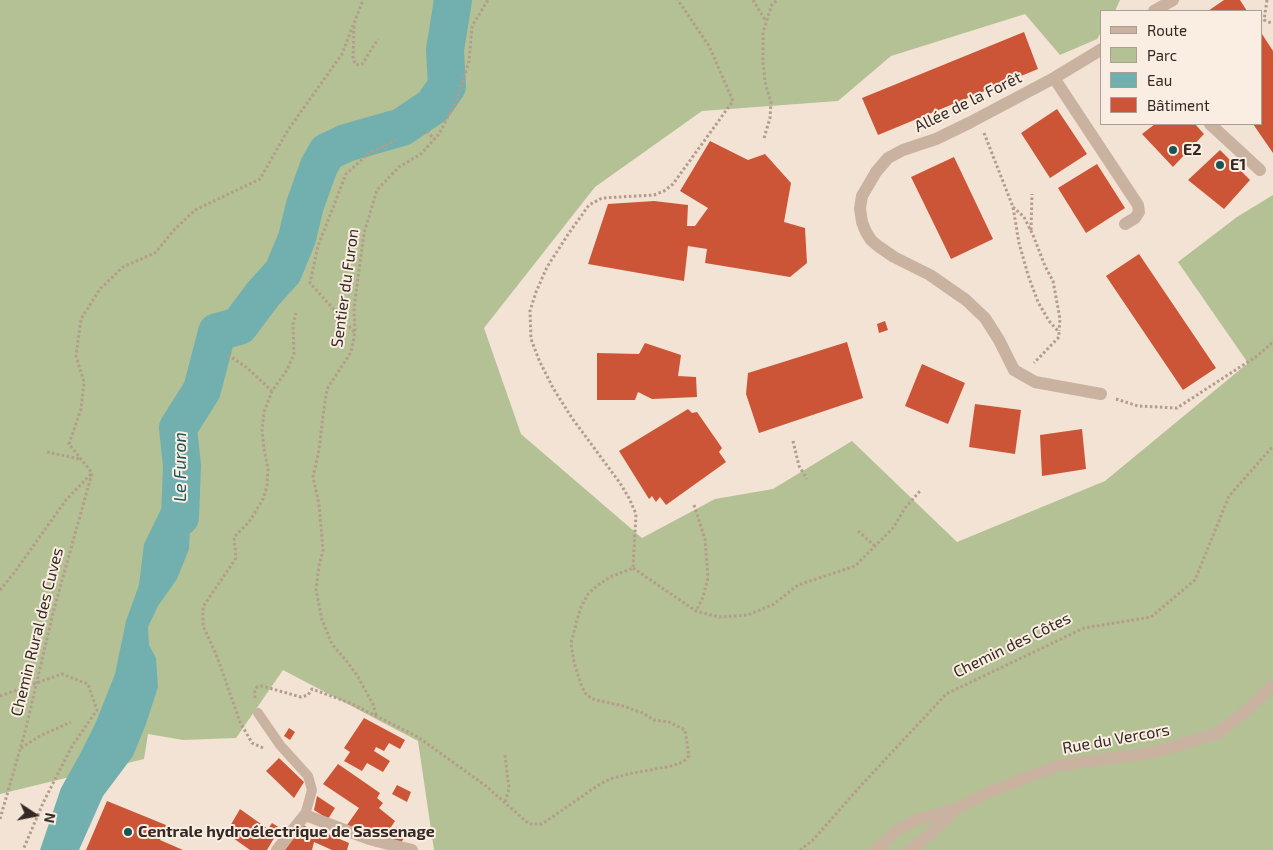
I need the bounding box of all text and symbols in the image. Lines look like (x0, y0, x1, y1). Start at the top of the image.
legend (1100, 10, 1263, 125)
text: Route (1147, 21, 1187, 39)
text: Parc (1147, 46, 1177, 64)
street label: Allée de la Forêt (911, 68, 1025, 136)
text: Eau (1147, 71, 1172, 89)
text: Bâtiment (1147, 96, 1210, 114)
place label: E2 (1183, 140, 1202, 160)
marker: E2 (1167, 144, 1179, 156)
place label: E1 (1230, 155, 1246, 175)
marker: E1 (1214, 159, 1226, 171)
street label: Sentier du Furon (327, 228, 363, 348)
water label: Le Furon (169, 432, 191, 502)
street label: Chemin Rural des Cuves (7, 546, 67, 718)
street label: Chemin des Côtes (950, 608, 1074, 682)
street label: Rue du Vercors (1061, 720, 1171, 758)
north arrow (10, 790, 60, 840)
text: N (41, 811, 60, 825)
place label: Centrale hydroélectrique de Sassenage (138, 822, 435, 842)
marker: Centrale hydroélectrique de Sassenage (122, 826, 134, 838)

